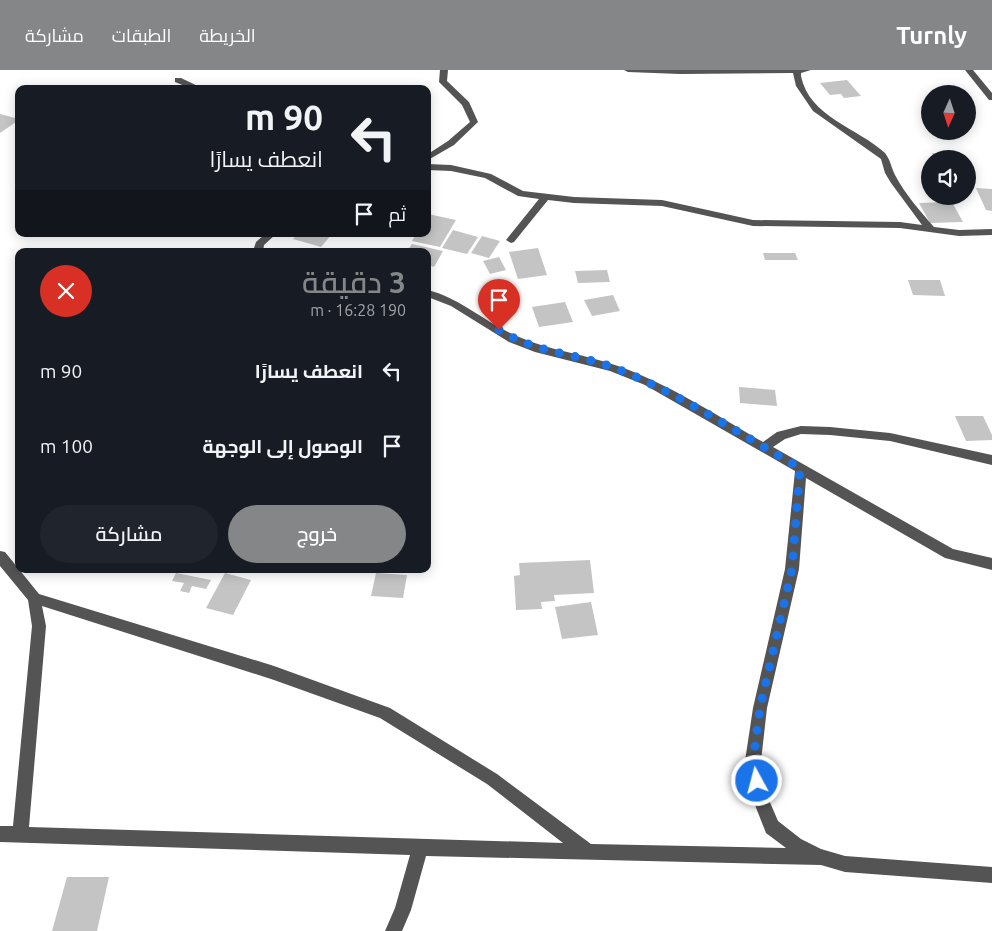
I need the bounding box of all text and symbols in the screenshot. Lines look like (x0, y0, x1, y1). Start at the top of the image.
text: Turnly (896, 22, 967, 49)
text: مشاركة (25, 25, 84, 45)
text: الطبقات (112, 25, 171, 45)
text: الخريطة (199, 25, 256, 45)
north arrow (921, 85, 976, 140)
map controls (921, 85, 976, 205)
text: 90 m (245, 97, 323, 137)
icon: left (341, 105, 406, 170)
text: انعطف يسارًا (210, 146, 323, 171)
button: sound (921, 150, 976, 205)
icon: arrive (350, 200, 378, 228)
text: ثم (388, 203, 406, 225)
button: close (40, 265, 92, 317)
text: 3 دقيقة (302, 265, 406, 299)
pin (478, 279, 520, 330)
icon: arrive (485, 286, 513, 314)
text: 190 m · 16:28 (310, 301, 406, 319)
icon: left (378, 357, 406, 385)
text: 90 m (40, 360, 82, 382)
text: انعطف يسارًا (255, 360, 363, 382)
icon: arrive (378, 432, 406, 460)
text: 100 m (40, 435, 93, 457)
text: الوصول إلى الوجهة (203, 435, 363, 457)
button: مشاركة (40, 505, 218, 563)
button: خروج (228, 505, 406, 563)
position arrow (730, 754, 782, 806)

